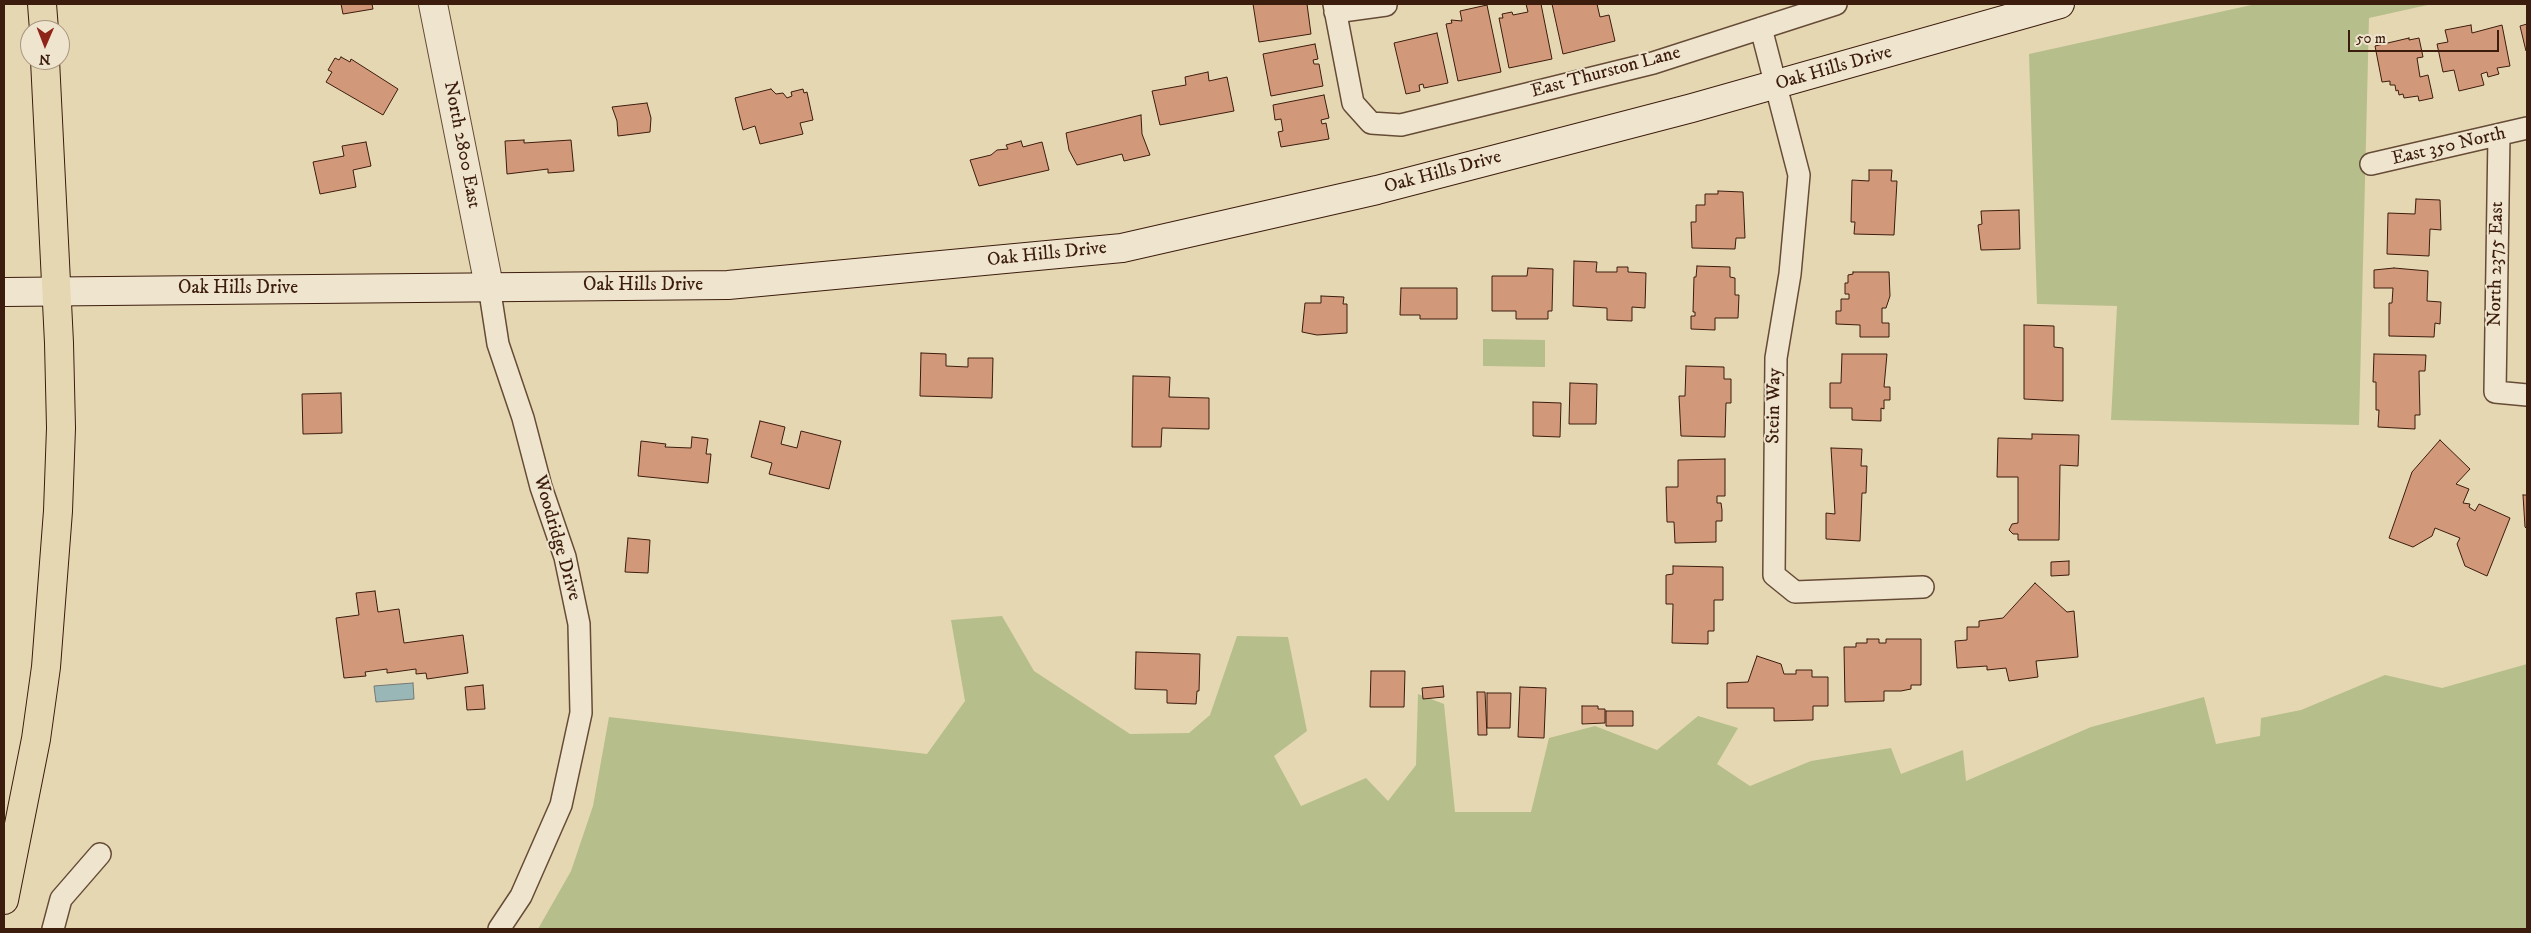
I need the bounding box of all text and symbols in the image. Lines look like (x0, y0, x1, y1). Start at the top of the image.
north arrow (20, 20, 70, 70)
scale bar (2351, 20, 2502, 52)
text: 50 m (2356, 29, 2386, 48)
street label: East Thurston Lane (1529, 42, 1683, 104)
street label: Oak Hills Drive (1773, 42, 1895, 96)
text: N (39, 50, 51, 68)
street label: North 2800 East (438, 80, 484, 210)
street label: East 350 North (2390, 123, 2508, 171)
street label: Oak Hills Drive (1382, 146, 1504, 200)
street label: North 2375 East (2485, 201, 2509, 327)
street label: Oak Hills Drive (986, 237, 1108, 273)
street label: Oak Hills Drive (583, 275, 703, 297)
street label: Oak Hills Drive (178, 278, 298, 300)
street label: Stein Way (1763, 368, 1787, 444)
street label: Woodridge Drive (527, 473, 585, 603)

